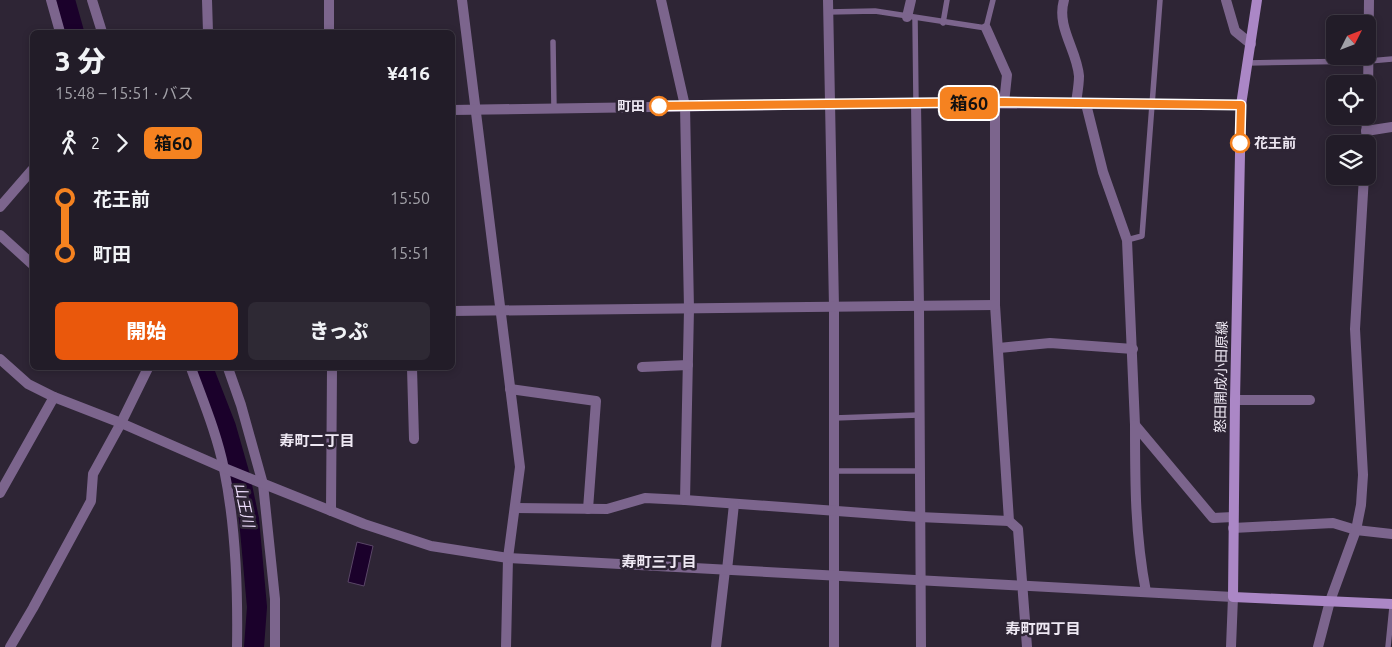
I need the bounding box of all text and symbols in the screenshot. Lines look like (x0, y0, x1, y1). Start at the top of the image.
north arrow (1326, 15, 1376, 65)
map controls (1326, 15, 1376, 185)
text: 3 分 (55, 45, 106, 76)
text: ¥416 (387, 62, 430, 84)
button: locate (1326, 75, 1376, 125)
text: 15:48 – 15:51 · バス (55, 84, 194, 102)
line badge: 箱60 (940, 87, 998, 119)
text: 箱60 (950, 93, 988, 113)
marker: 町田 (649, 96, 669, 116)
place label: 町田 (617, 98, 645, 114)
icon: walk (55, 129, 83, 157)
icon: forward (108, 129, 136, 157)
text: 箱60 (154, 133, 192, 153)
marker: 花王前 (1230, 133, 1250, 153)
text: 2 (91, 134, 100, 152)
place label: 花王前 (1254, 135, 1296, 151)
button: layers (1326, 135, 1376, 185)
text: 花王前 (93, 188, 150, 210)
text: 15:50 (390, 189, 430, 207)
text: 町田 (93, 243, 131, 265)
text: 15:51 (390, 244, 430, 262)
button: 開始 (55, 302, 238, 360)
button: きっぷ (248, 302, 430, 360)
street label: 怒田開成小田原線 (1212, 321, 1230, 433)
district label: 寿町二丁目 (279, 432, 355, 449)
water label: 山王川 (231, 481, 258, 531)
district label: 寿町三丁目 (621, 553, 697, 570)
district label: 寿町四丁目 (1005, 620, 1081, 637)

